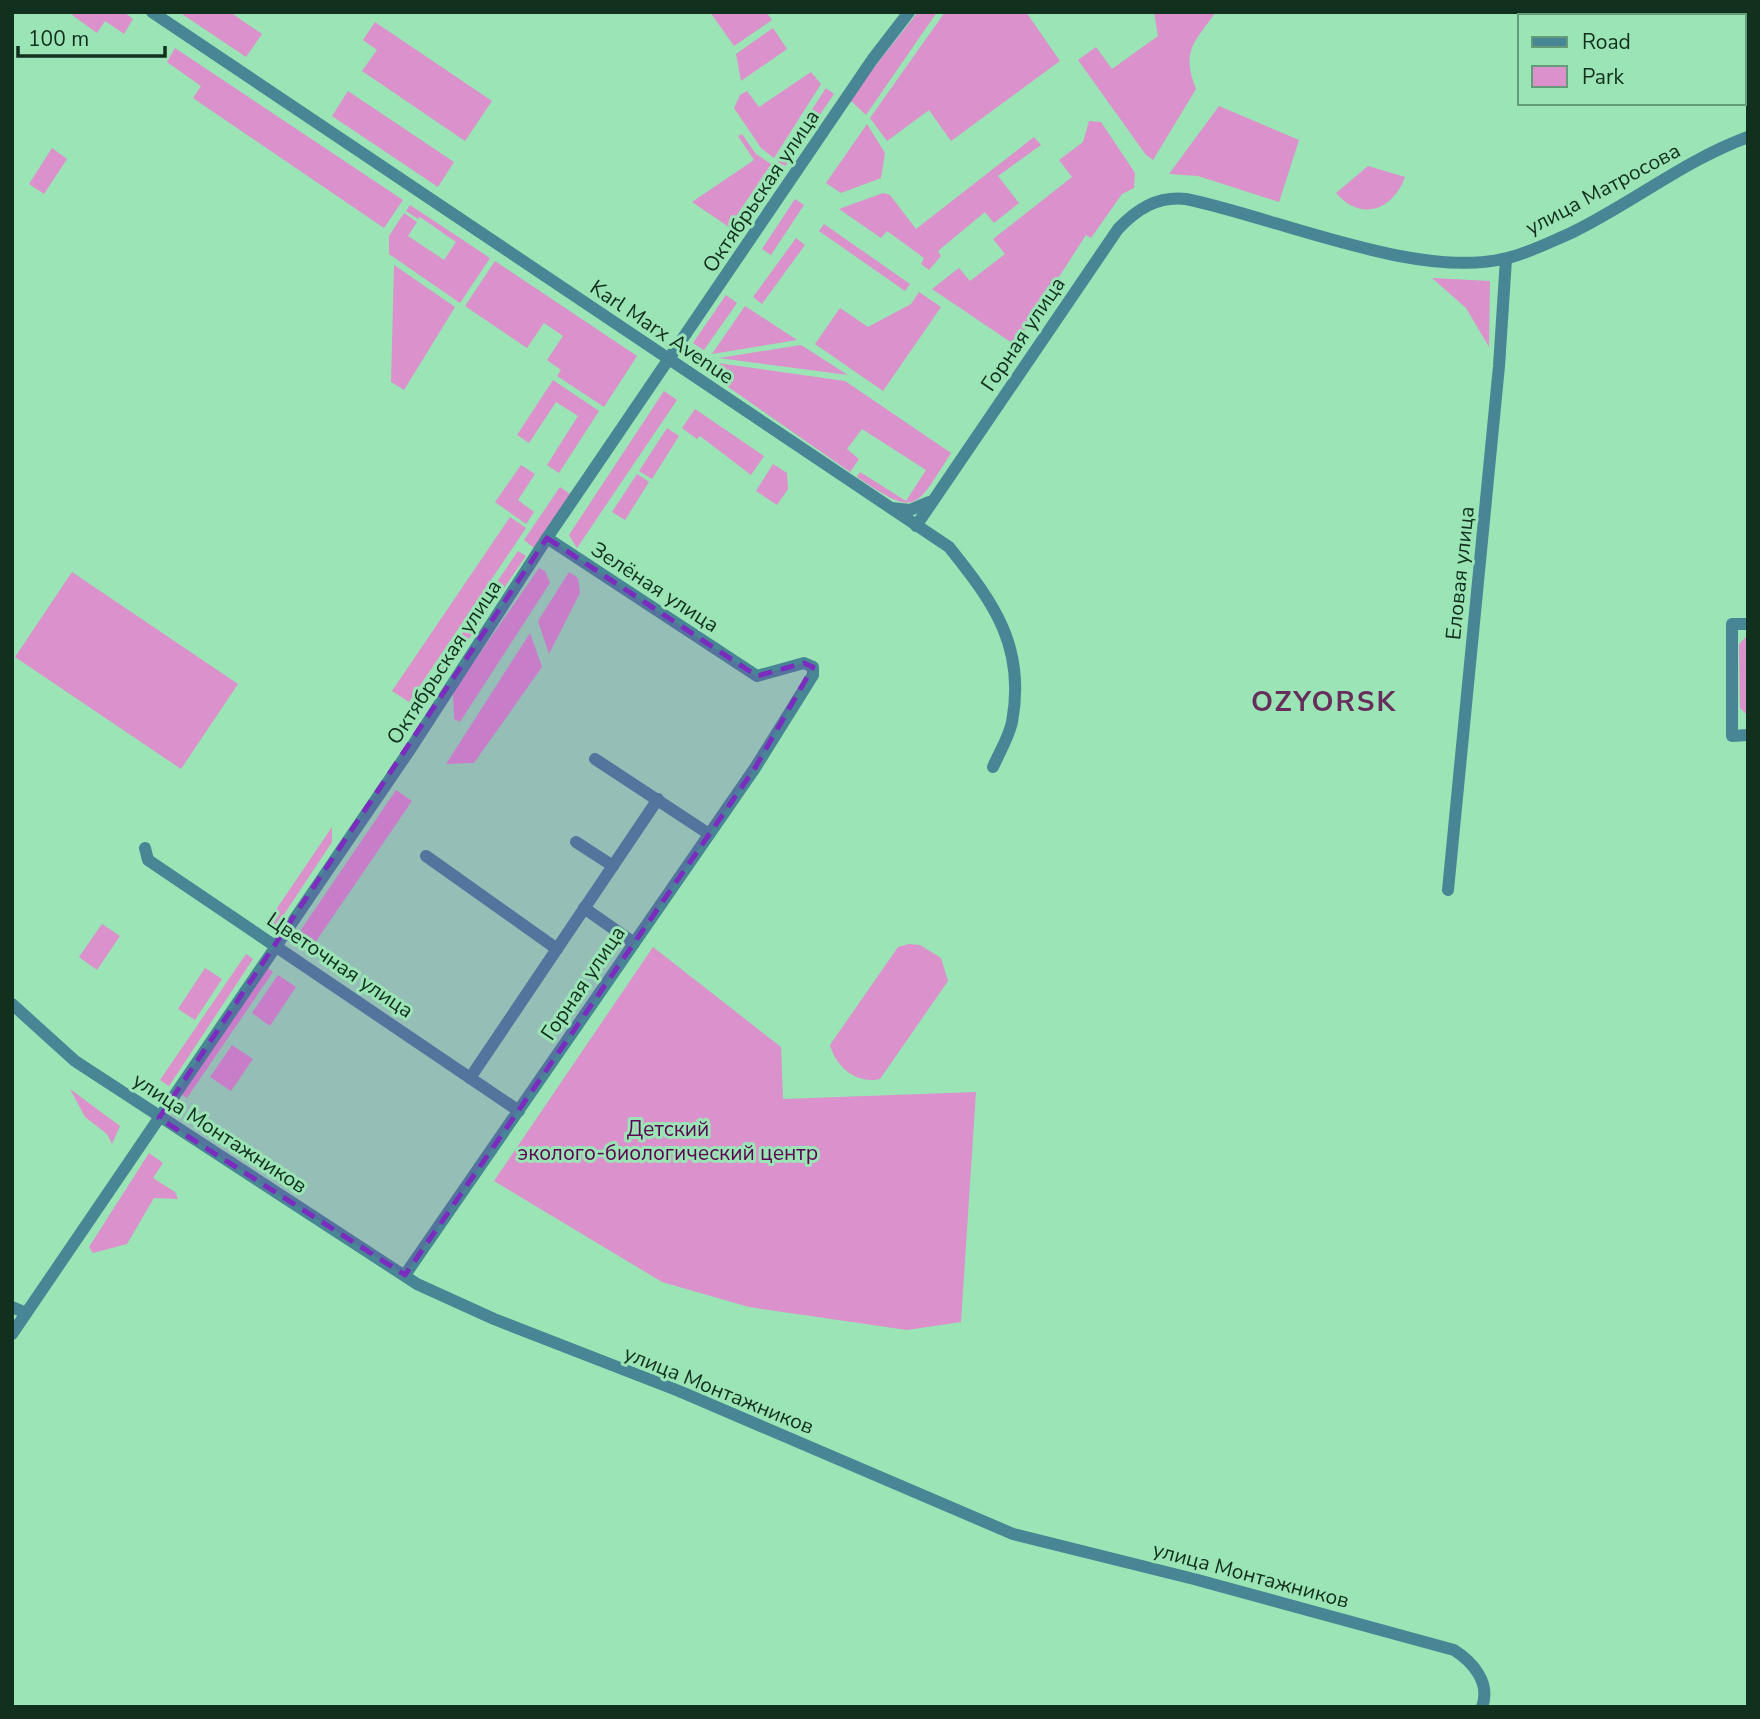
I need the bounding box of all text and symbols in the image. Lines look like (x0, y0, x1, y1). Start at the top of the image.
scale bar (18, 14, 164, 58)
legend (1518, 14, 1746, 105)
text: 100 m (28, 25, 89, 53)
text: Road (1582, 28, 1631, 56)
text: Park (1582, 63, 1624, 91)
street label: Октябрьская улица (696, 104, 826, 278)
street label: улица Матросова (1521, 136, 1685, 242)
street label: Горная улица (974, 271, 1072, 397)
street label: Karl Marx Avenue (585, 273, 739, 391)
street label: Еловая улица (1439, 505, 1481, 641)
street label: Зелёная улица (586, 535, 724, 639)
street label: Октябрьская улица (380, 574, 508, 750)
district label: OZYORSK (1251, 683, 1397, 721)
street label: Цветочная улица (261, 906, 419, 1024)
street label: Горная улица (534, 920, 632, 1046)
street label: улица Монтажников (128, 1066, 312, 1200)
park label: Детский эколого-биологический центр (518, 1115, 818, 1167)
street label: улица Монтажников (620, 1339, 818, 1441)
street label: улица Монтажников (1150, 1535, 1352, 1615)

